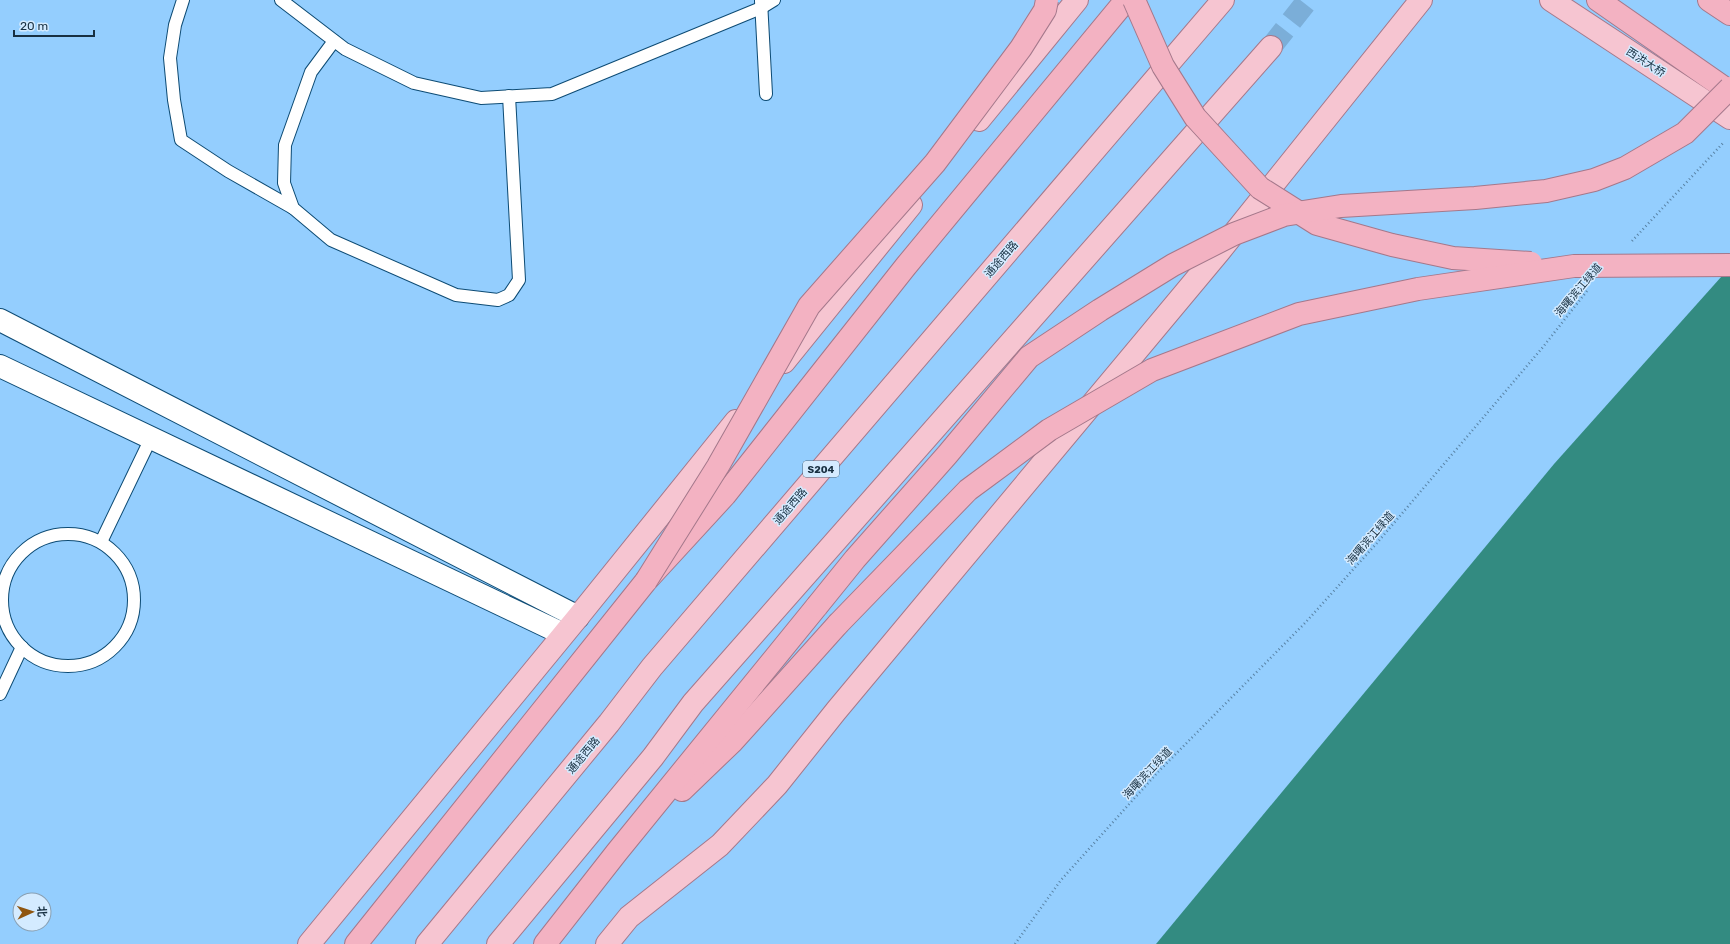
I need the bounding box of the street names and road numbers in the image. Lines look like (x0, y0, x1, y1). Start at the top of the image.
street label: 西洪大桥 (1624, 45, 1668, 80)
street label: 通途西路 (982, 238, 1021, 280)
street label: 海曙滨江绿道 (1552, 261, 1605, 320)
road number: S204 (803, 461, 839, 477)
street label: 通途西路 (771, 485, 810, 527)
street label: 海曙滨江绿道 (1344, 509, 1397, 567)
street label: 通途西路 (564, 734, 603, 776)
street label: 海曙滨江绿道 (1120, 745, 1175, 802)

